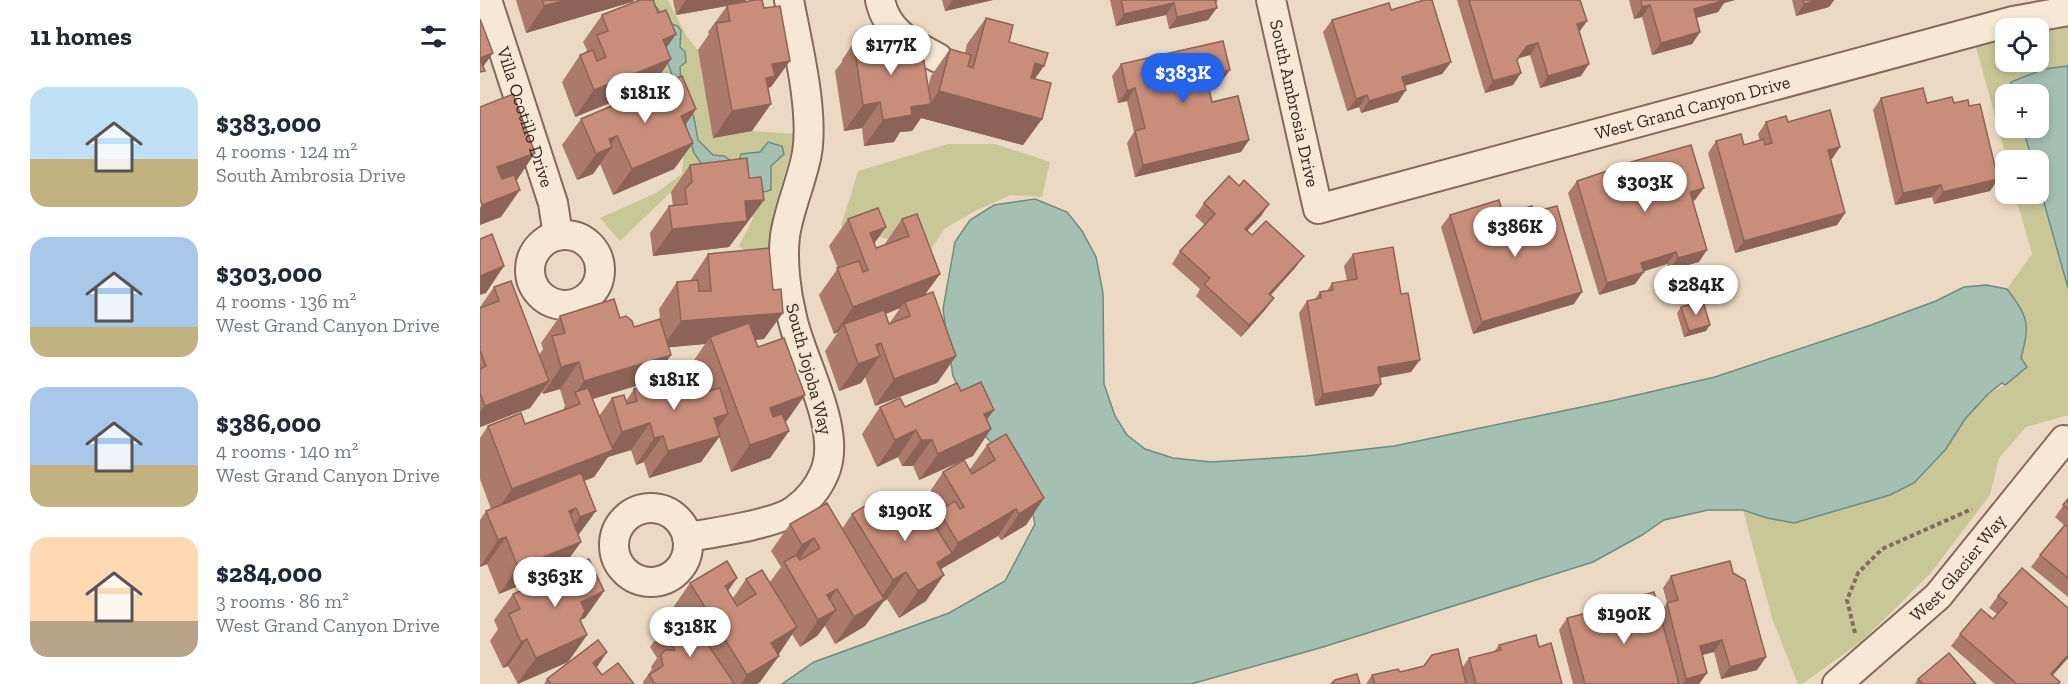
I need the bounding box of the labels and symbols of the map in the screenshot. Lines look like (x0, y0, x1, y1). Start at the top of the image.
street label: South Ambrosia Drive (1265, 18, 1324, 189)
pin: $177K (849, 25, 933, 76)
street label: Villa Ocotillo Drive (492, 43, 558, 190)
pin: $383K (1141, 53, 1225, 104)
street label: West Grand Canyon Drive (1592, 71, 1792, 145)
pin: $181K (603, 73, 687, 124)
pin: $303K (1603, 162, 1687, 213)
pin: $386K (1473, 207, 1557, 258)
pin: $284K (1654, 265, 1738, 316)
street label: South Jojoba Way (781, 301, 837, 438)
pin: $181K (632, 360, 716, 411)
pin: $190K (863, 491, 947, 542)
street label: West Glacier Way (1905, 509, 2011, 626)
pin: $363K (513, 557, 597, 608)
pin: $190K (1582, 594, 1666, 645)
pin: $318K (648, 607, 732, 658)

